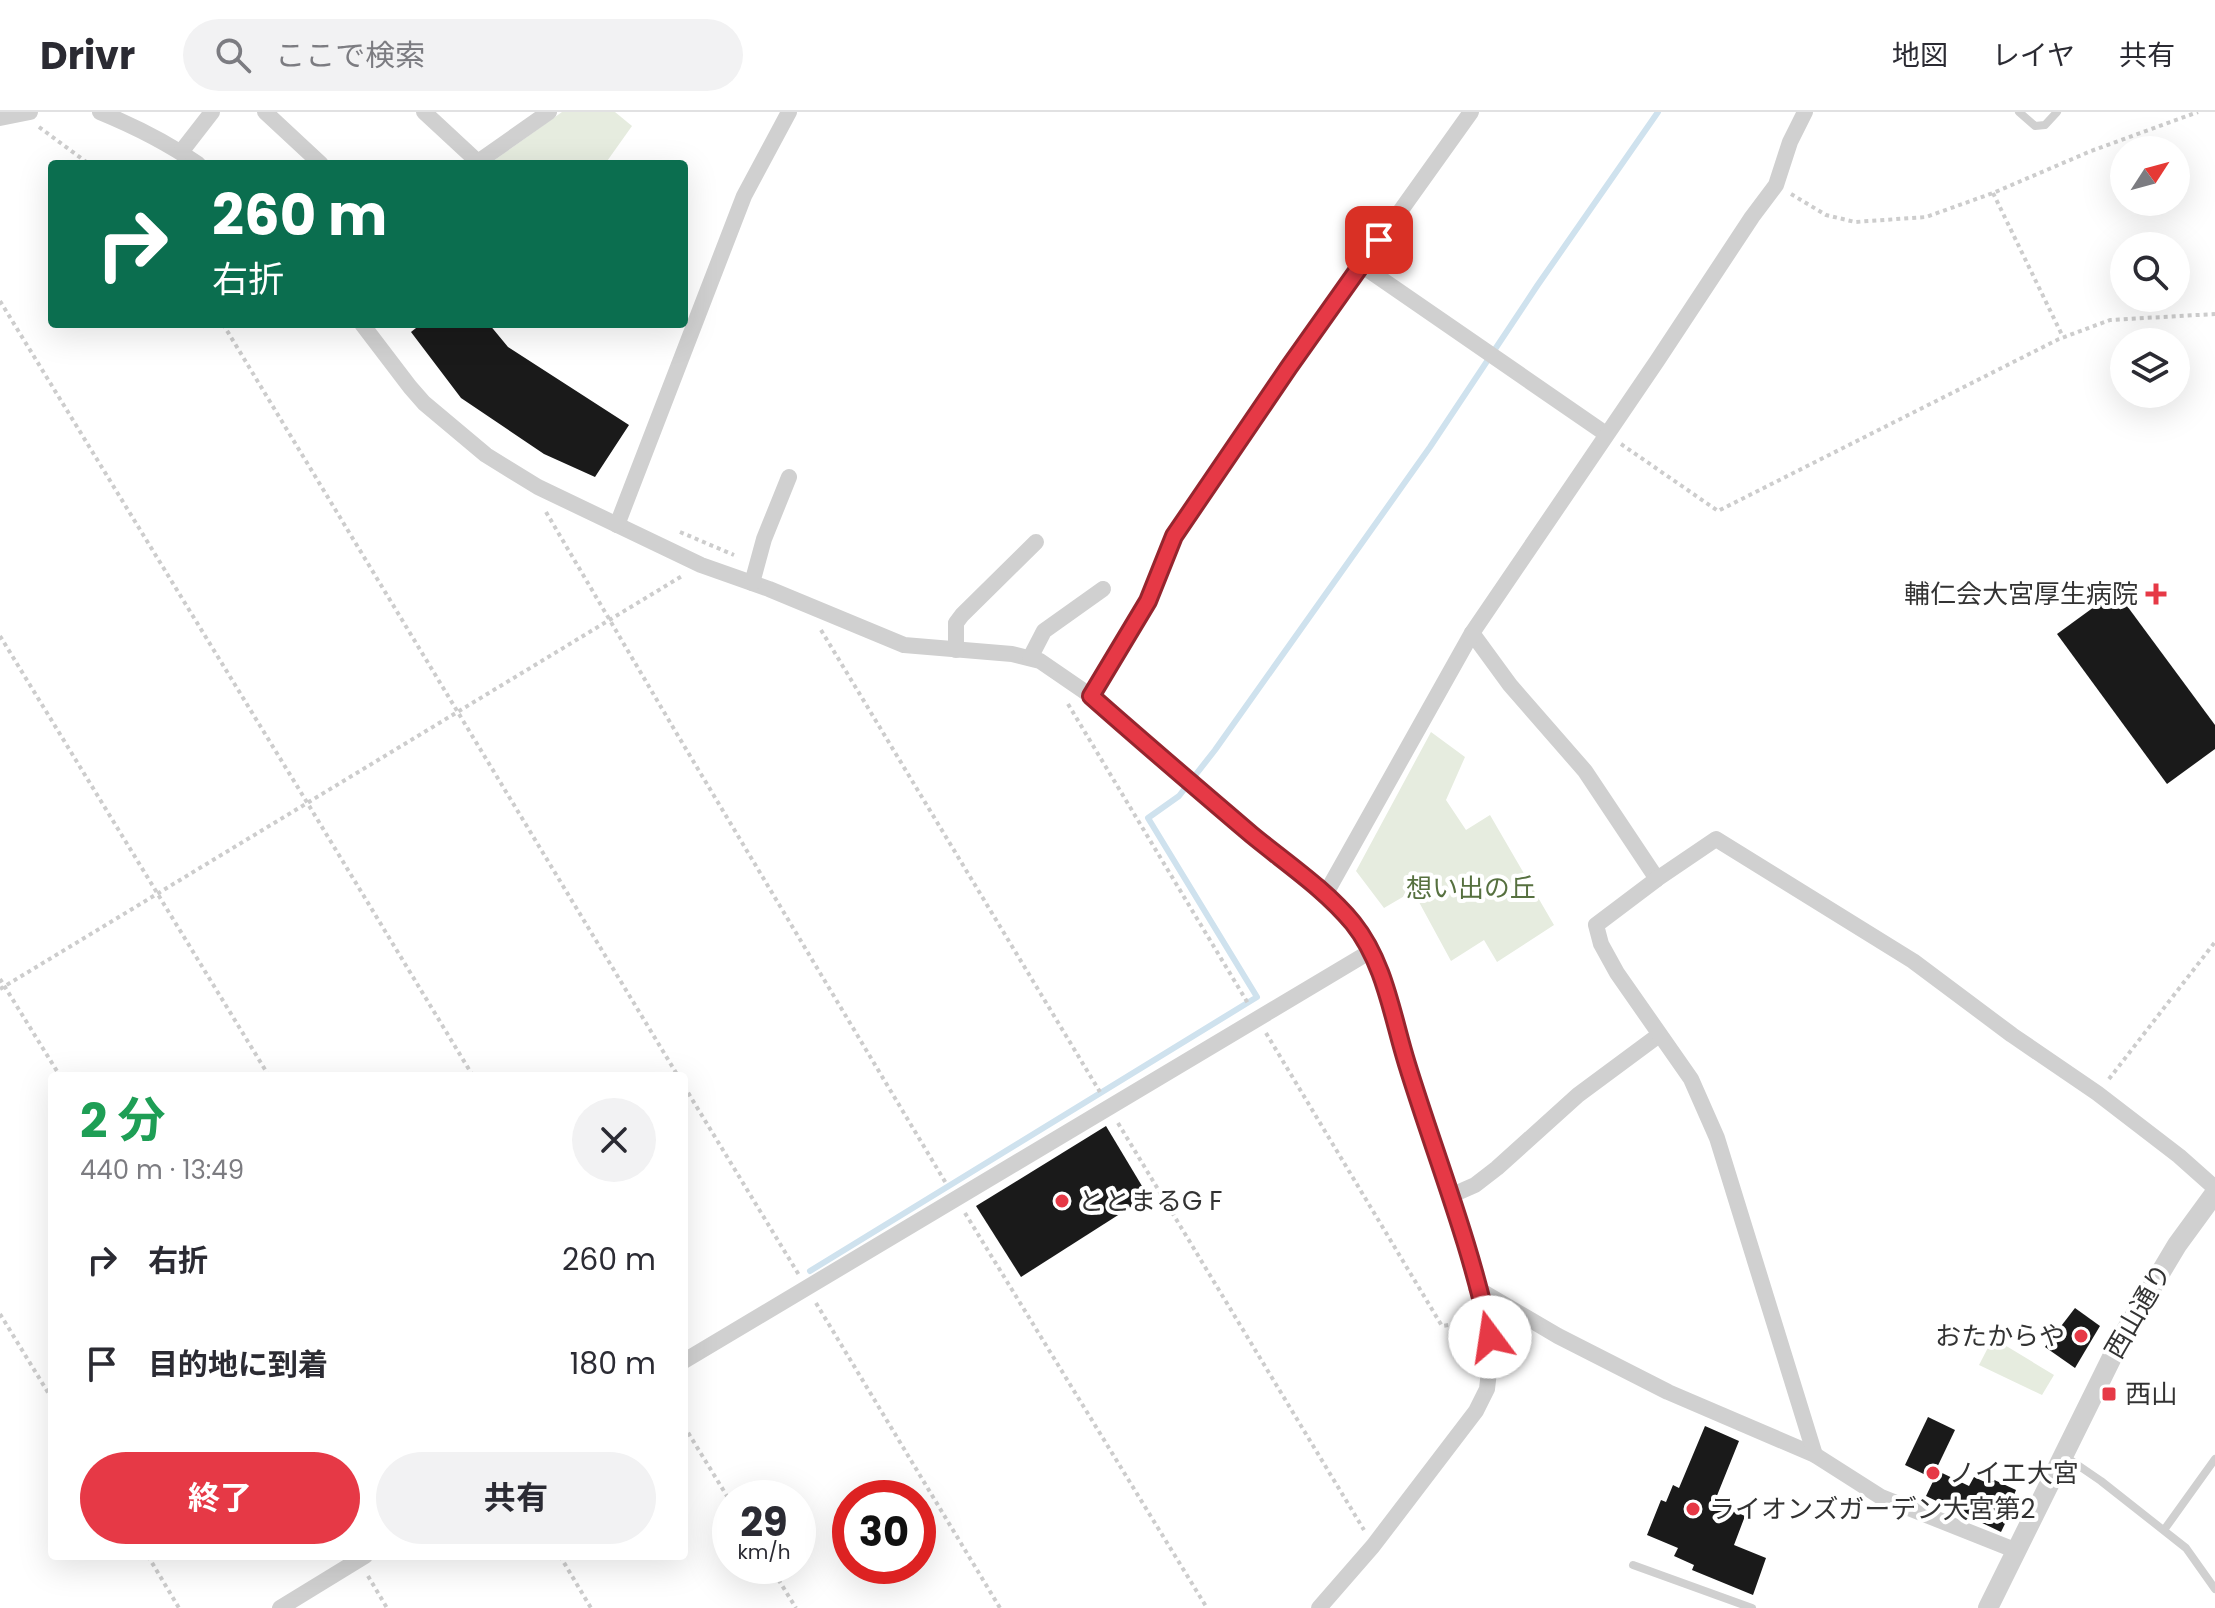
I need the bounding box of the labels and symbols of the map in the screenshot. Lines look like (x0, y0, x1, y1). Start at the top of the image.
north arrow (2110, 136, 2190, 216)
pin (1345, 206, 1413, 274)
place label: 輔仁会大宮厚生病院 (1904, 576, 2138, 612)
marker: 輔仁会大宮厚生病院 (2145, 583, 2167, 605)
park label: 想い出の丘 (1406, 870, 1536, 906)
place label: ととまるG F (1078, 1183, 1222, 1219)
marker: ととまるG F (1053, 1192, 1071, 1210)
street label: 西山通り (2096, 1257, 2180, 1365)
position arrow (1448, 1295, 1532, 1379)
place label: おたからや (1935, 1318, 2065, 1354)
marker: おたからや (2072, 1327, 2090, 1345)
place label: 西山 (2125, 1376, 2177, 1412)
marker: 西山 (2100, 1385, 2118, 1403)
place label: ノイエ大宮 (1949, 1455, 2079, 1491)
marker: ノイエ大宮 (1924, 1464, 1942, 1482)
speed limit sign: 30 (832, 1480, 936, 1584)
place label: ライオンズガーデン大宮第2 (1709, 1491, 2035, 1527)
marker: ライオンズガーデン大宮第2 (1684, 1500, 1702, 1518)

